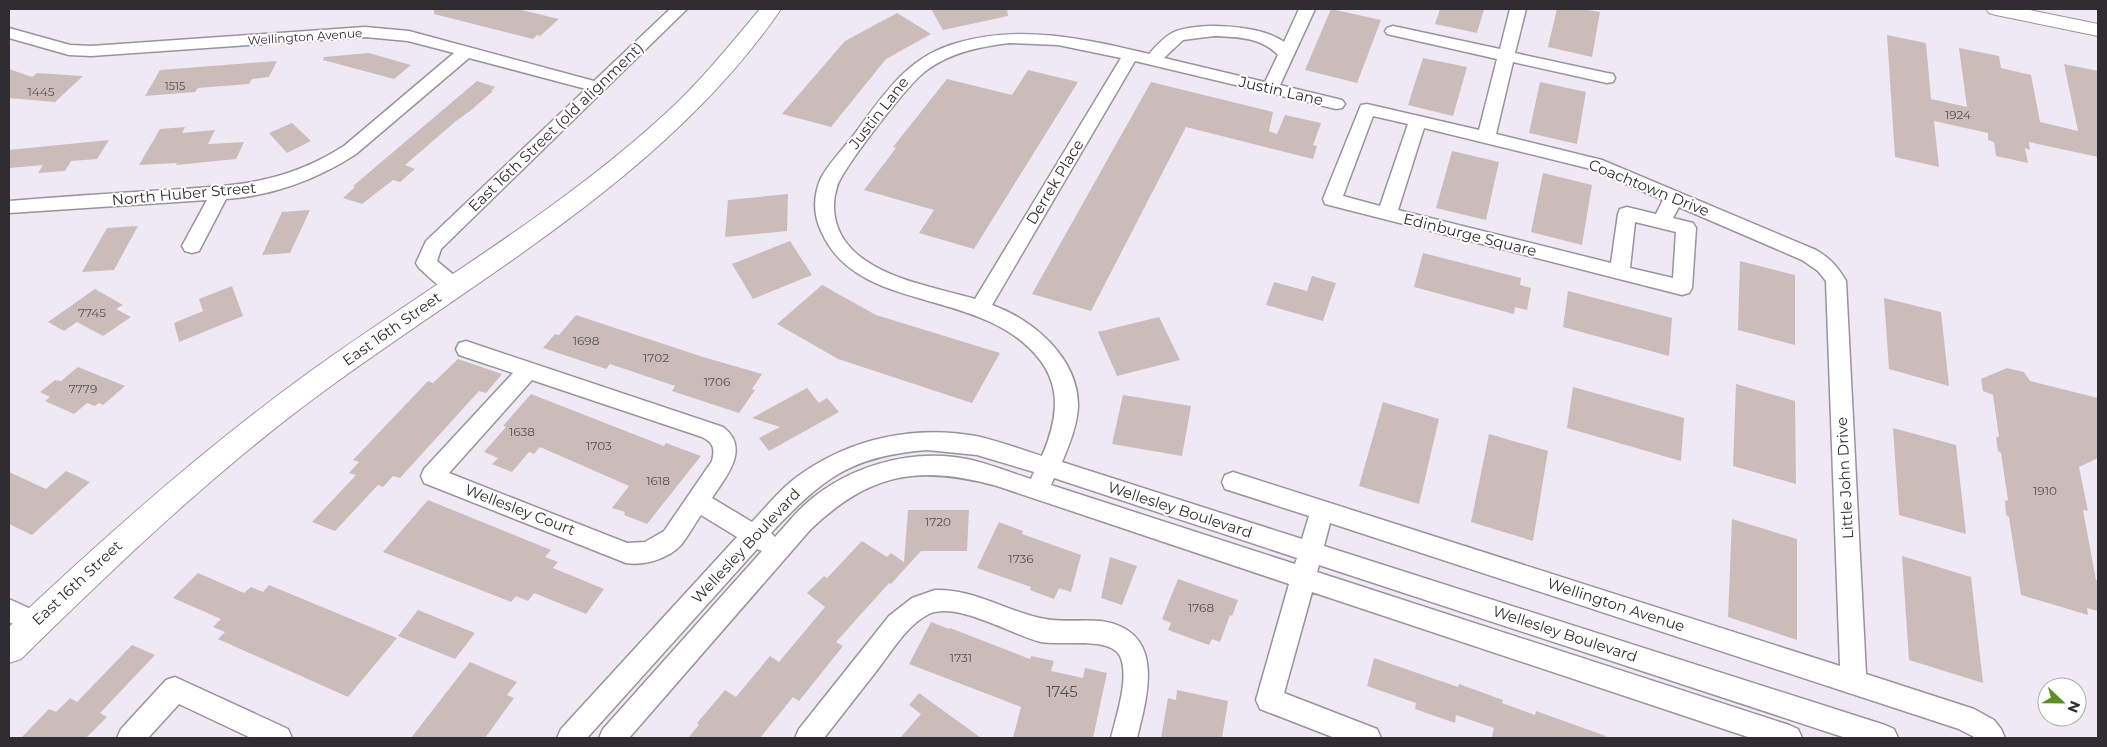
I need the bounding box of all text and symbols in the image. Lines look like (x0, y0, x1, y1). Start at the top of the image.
street label: Wellington Avenue (247, 25, 363, 48)
street label: East 16th Street (old alignment) (464, 38, 647, 215)
street label: Justin Lane (1236, 71, 1325, 109)
street label: Justin Lane (844, 73, 913, 153)
house number: 1515 (165, 79, 185, 93)
house number: 1445 (28, 84, 55, 99)
house number: 1924 (1945, 107, 1971, 122)
street label: Derrek Place (1022, 136, 1087, 228)
street label: Coachtown Drive (1586, 155, 1712, 220)
street label: North Huber Street (111, 178, 257, 209)
street label: Edinburge Square (1401, 209, 1539, 260)
street label: East 16th Street (339, 287, 445, 370)
house number: 7745 (78, 305, 106, 320)
house number: 1698 (573, 333, 600, 348)
house number: 1702 (643, 350, 669, 365)
house number: 1706 (704, 374, 730, 389)
house number: 7779 (69, 381, 97, 396)
street label: Little John Drive (1832, 417, 1857, 540)
house number: 1638 (509, 424, 535, 439)
house number: 1703 (586, 438, 612, 453)
house number: 1618 (646, 473, 670, 488)
street label: Wellesley Boulevard (1105, 477, 1255, 542)
street label: Wellesley Court (462, 480, 578, 539)
house number: 1910 (2033, 483, 2057, 498)
street label: Wellesley Boulevard (687, 484, 804, 607)
house number: 1720 (925, 514, 951, 529)
street label: East 16th Street (28, 536, 126, 629)
house number: 1736 (1008, 551, 1034, 566)
street label: Wellington Avenue (1545, 573, 1687, 636)
house number: 1768 (1188, 600, 1214, 615)
street label: Wellesley Boulevard (1490, 601, 1640, 666)
house number: 1731 (950, 650, 972, 665)
north arrow (2037, 677, 2087, 727)
house number: 1745 (1046, 682, 1078, 701)
text: N (2064, 698, 2085, 715)

